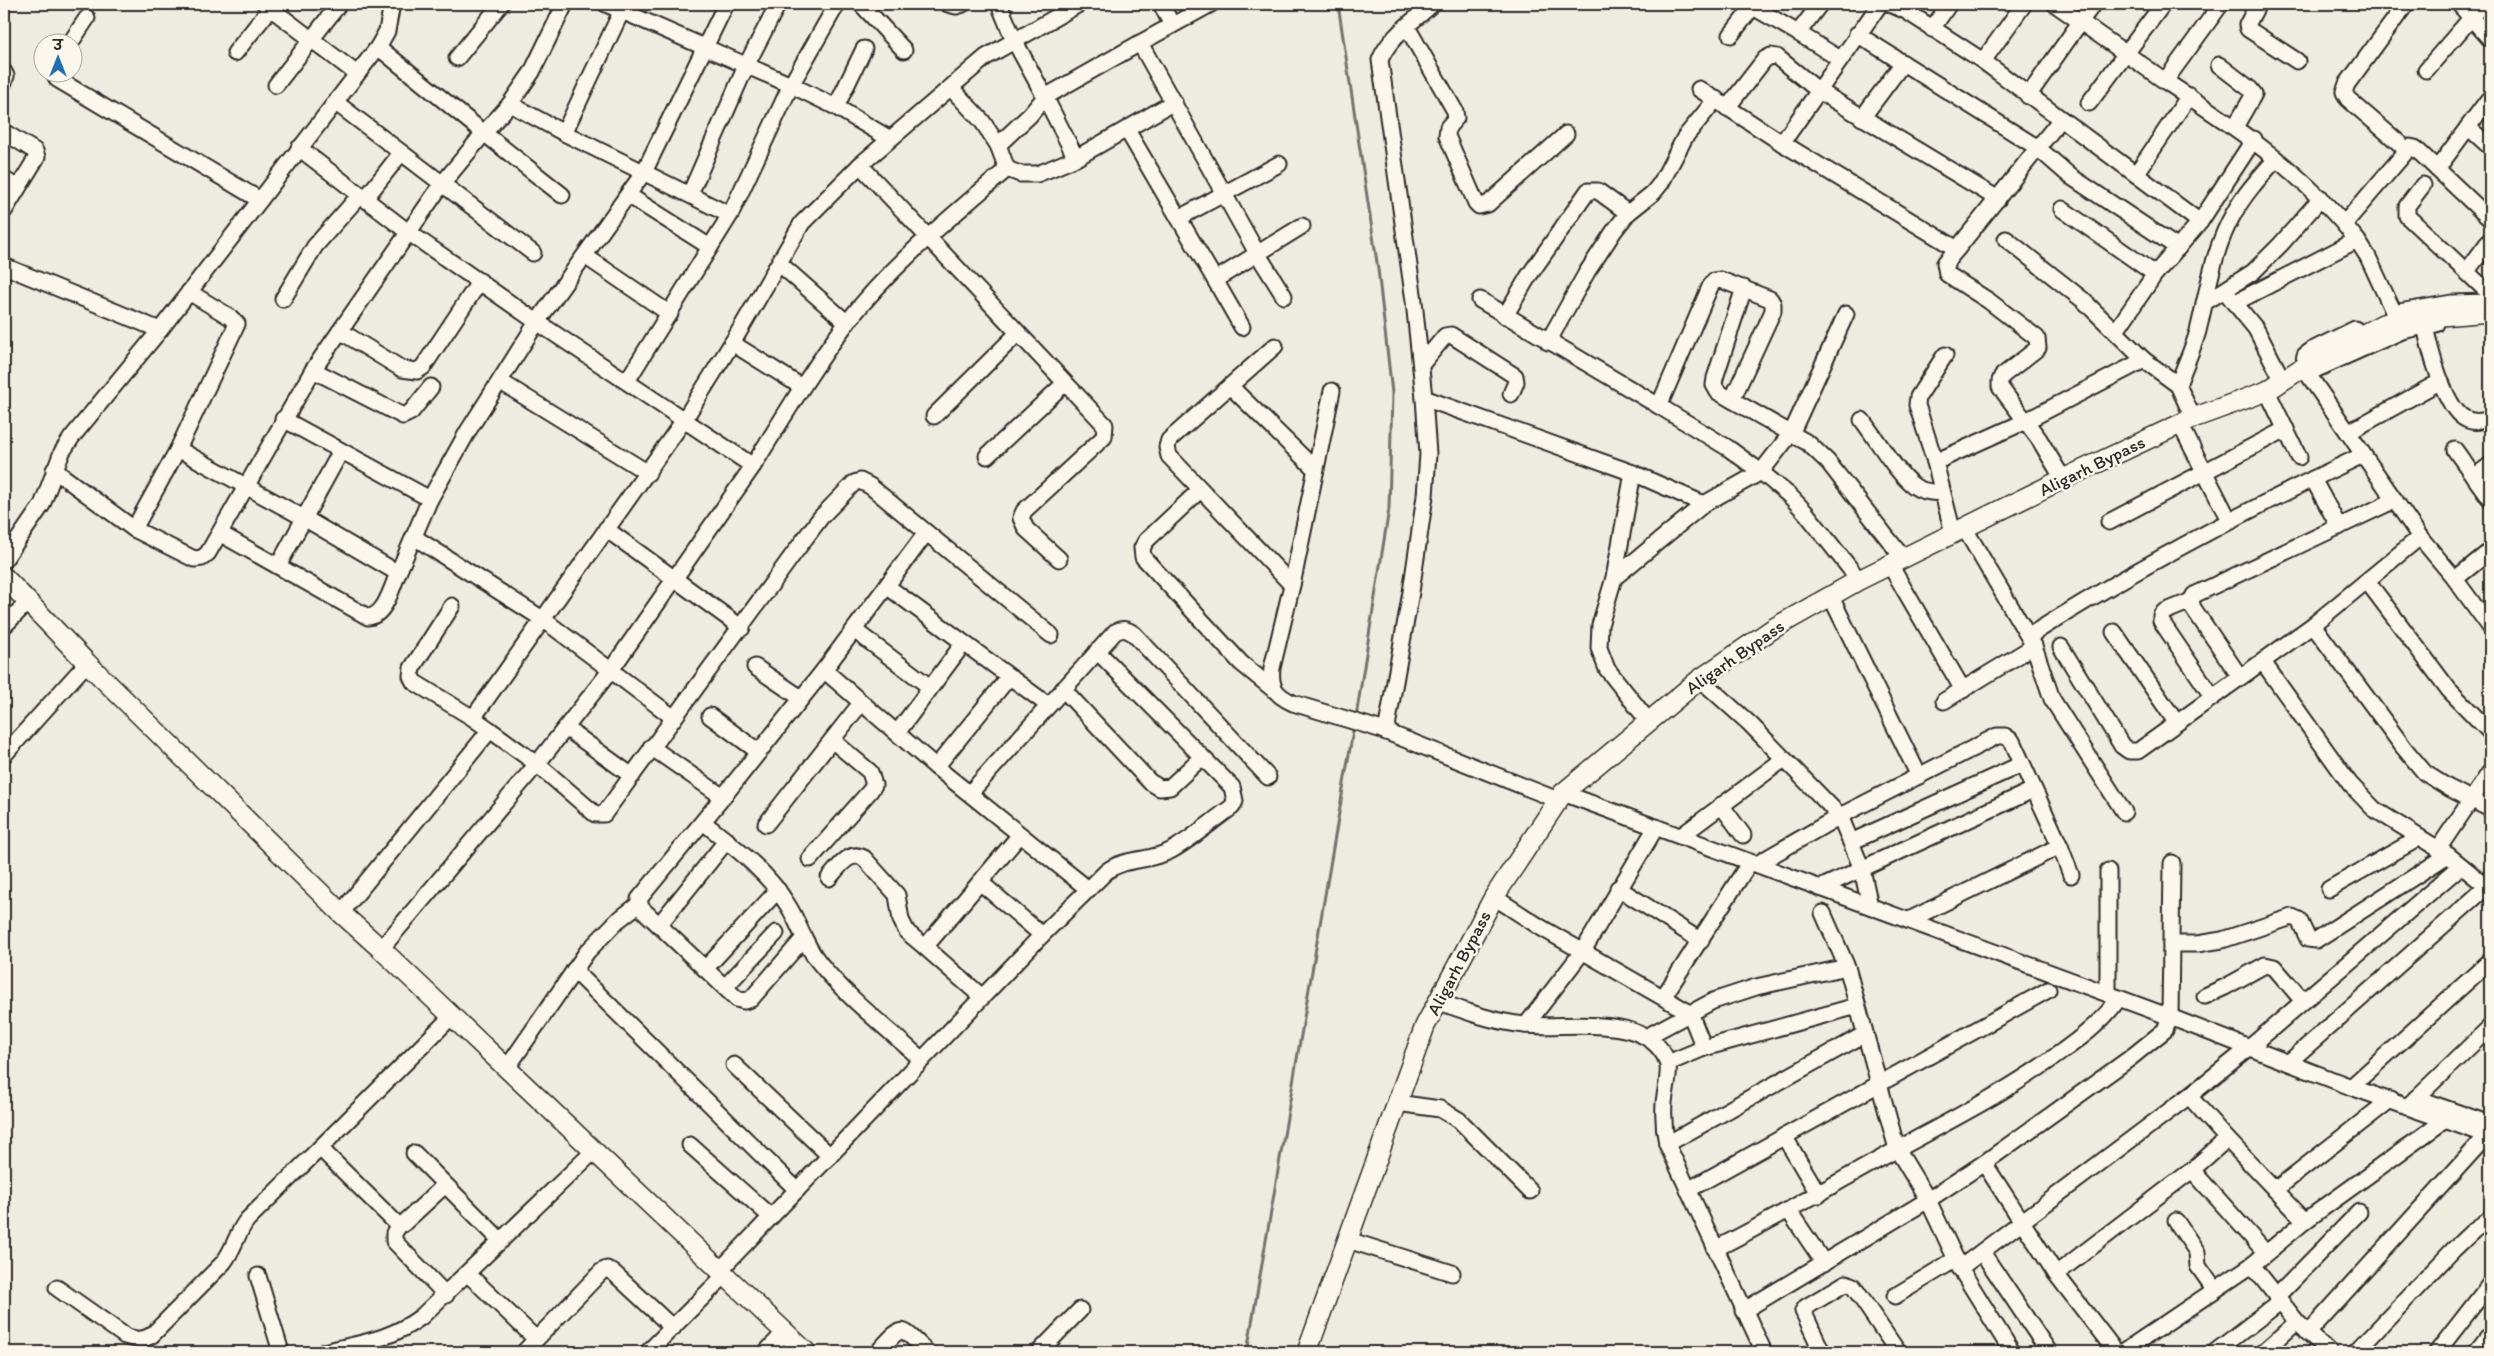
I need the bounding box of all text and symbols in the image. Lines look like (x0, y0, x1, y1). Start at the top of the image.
north arrow (32, 32, 82, 82)
text: उ (51, 37, 64, 54)
street label: Aligarh Bypass (2035, 431, 2149, 501)
street label: Aligarh Bypass (1682, 615, 1788, 699)
street label: Aligarh Bypass (1422, 907, 1496, 1019)

